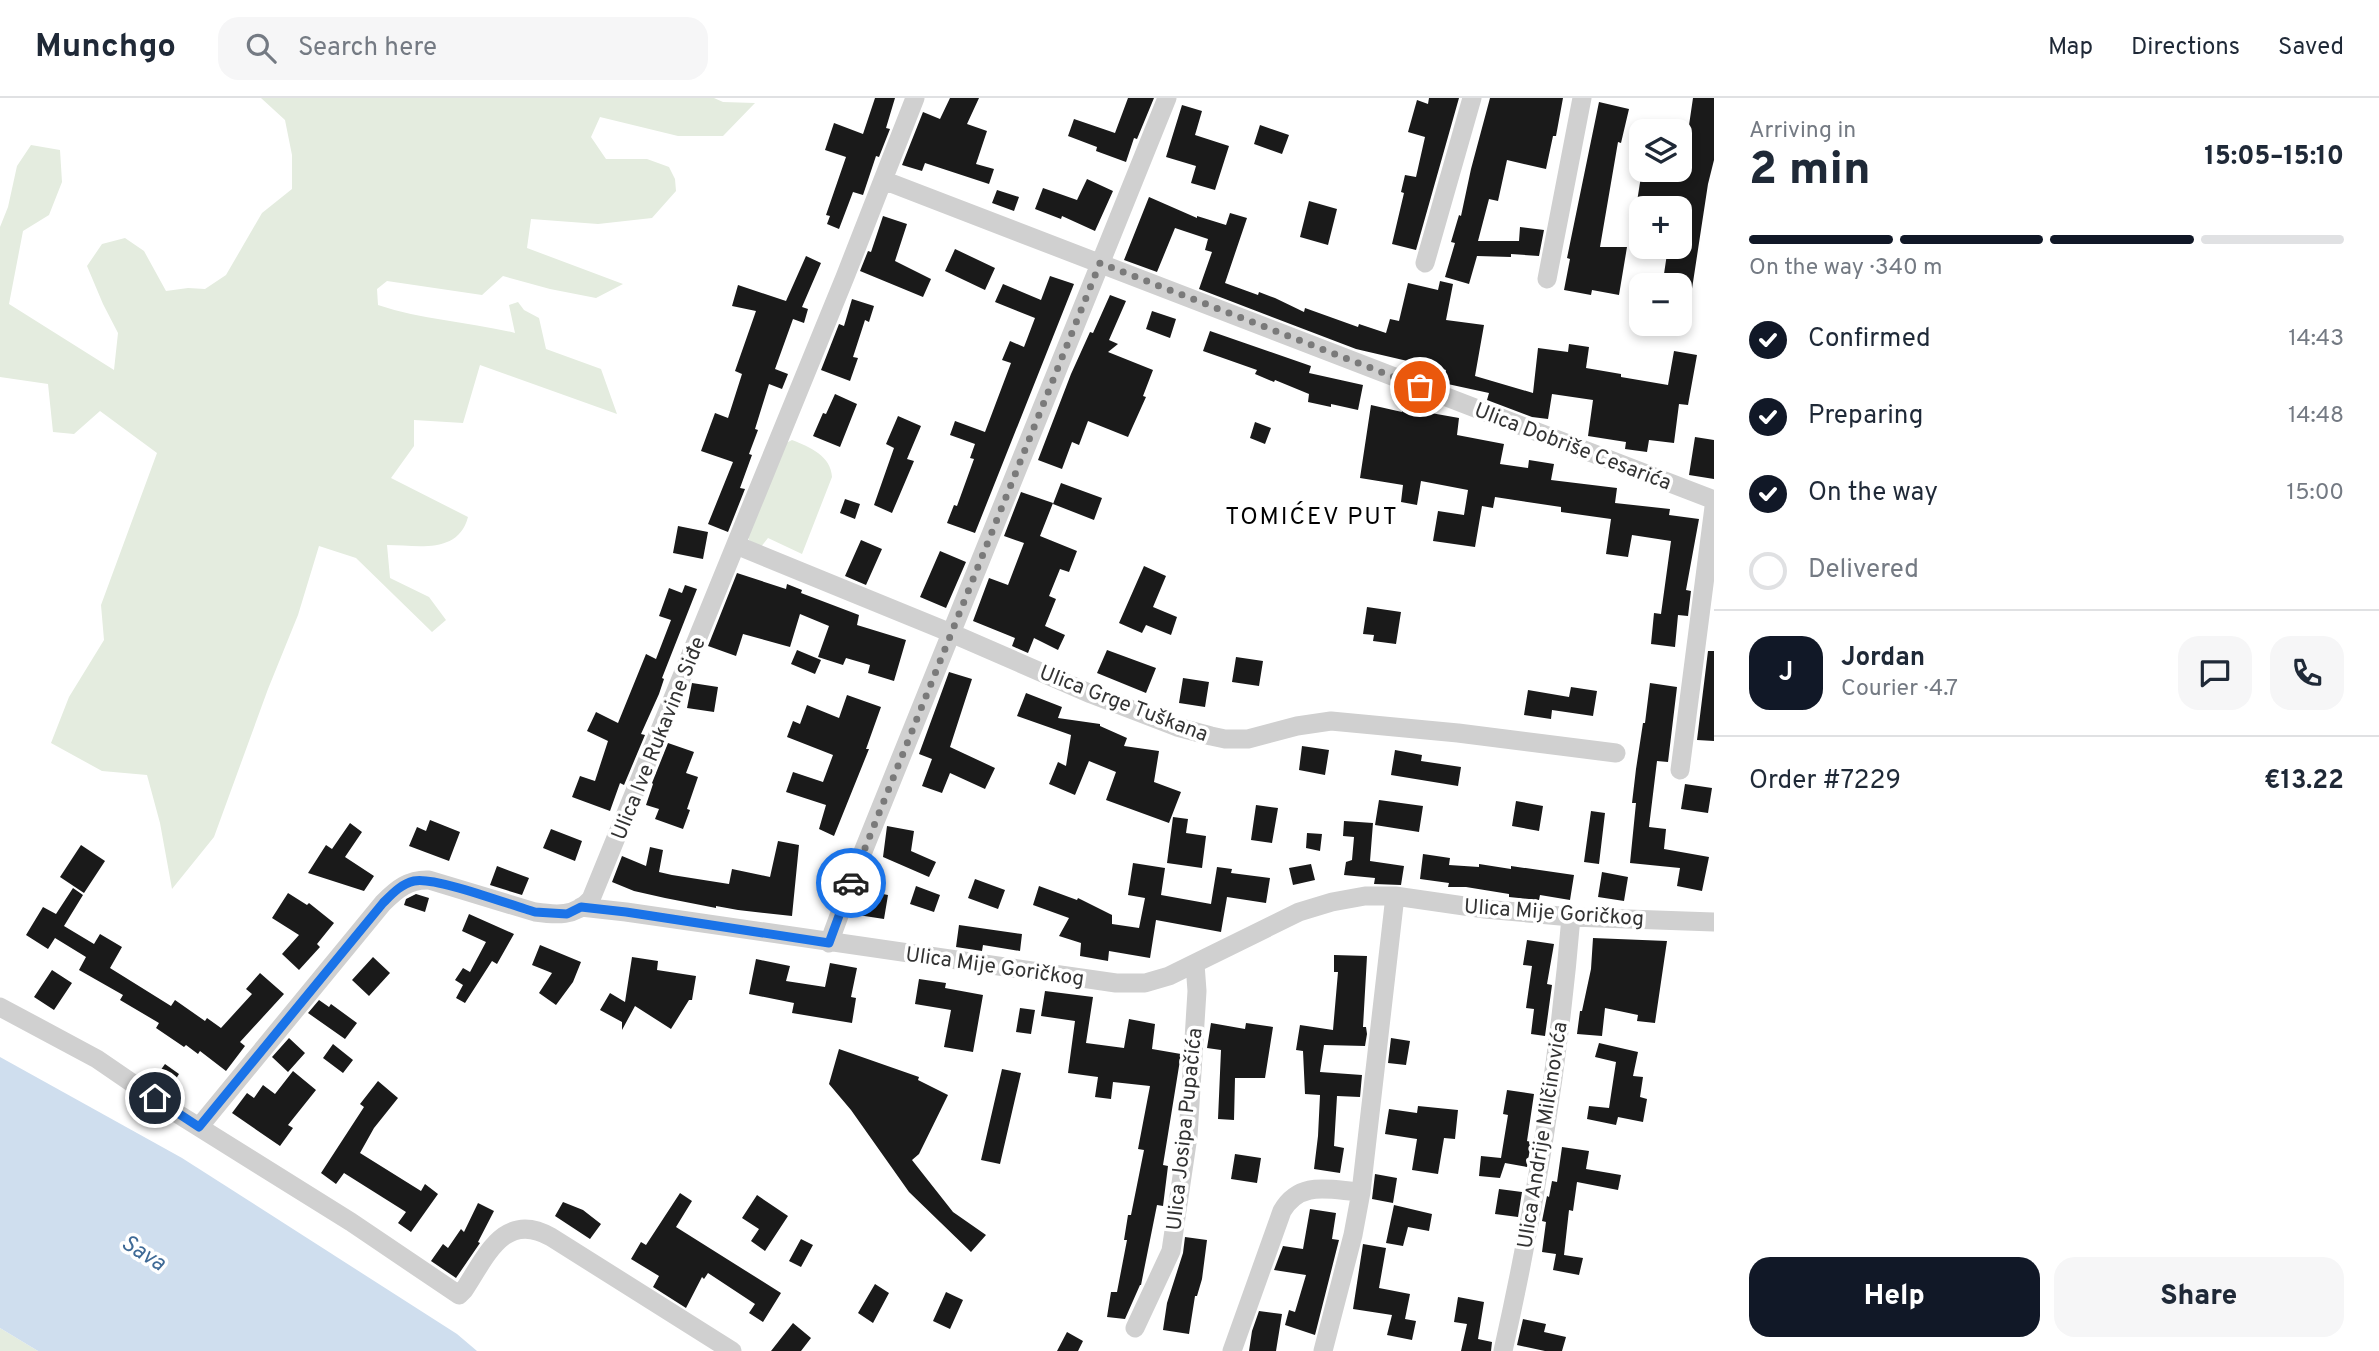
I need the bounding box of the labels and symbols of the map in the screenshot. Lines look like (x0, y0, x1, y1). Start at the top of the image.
pin (1390, 357, 1450, 417)
street label: Ulica Dobriše Cesarića (1470, 397, 1675, 497)
district label: TOMIĆEV PUT (1225, 501, 1399, 533)
street label: Ulica Ive Rukavine Siđe (606, 633, 713, 844)
street label: Ulica Grge Tuškana (1035, 660, 1212, 749)
courier (816, 848, 886, 918)
street label: Ulica Mije Goričkog (1463, 894, 1645, 933)
street label: Ulica Mije Goričkog (904, 942, 1086, 993)
street label: Ulica Andrije Milčinovića (1512, 1020, 1575, 1251)
street label: Ulica Josipa Pupačića (1161, 1027, 1210, 1232)
pin (125, 1068, 185, 1128)
water label: Sava (115, 1229, 171, 1279)

